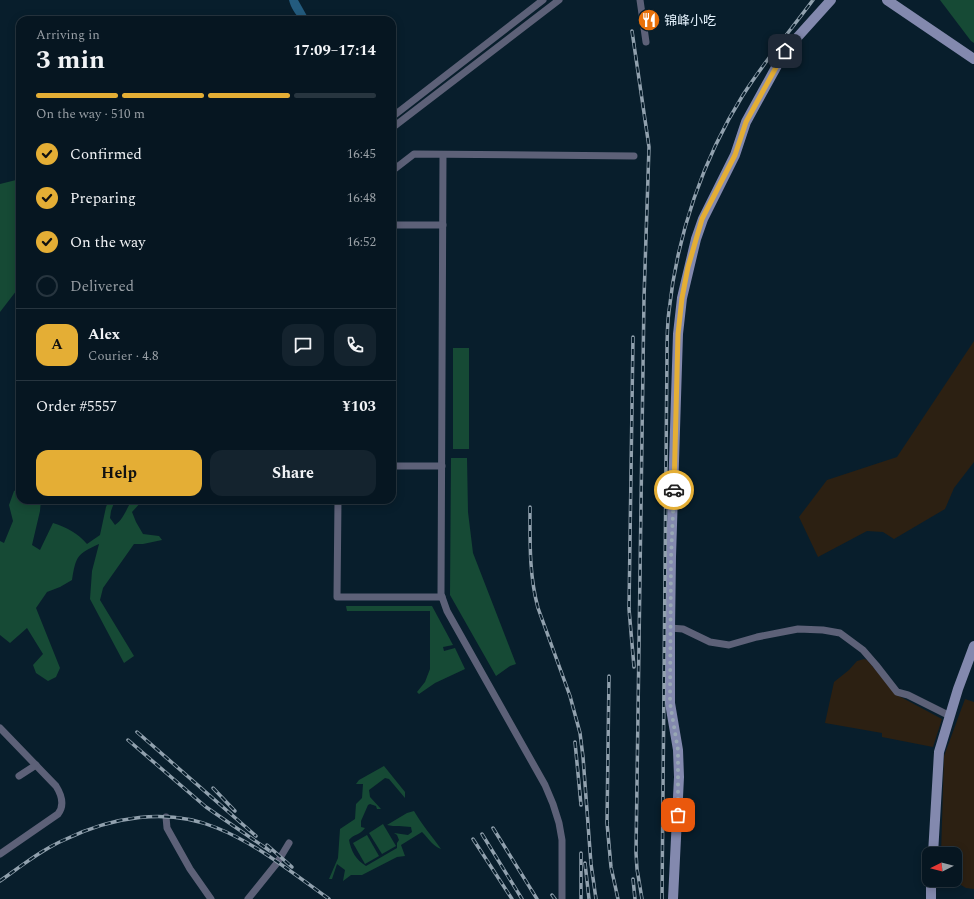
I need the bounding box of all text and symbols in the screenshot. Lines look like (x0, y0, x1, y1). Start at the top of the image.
restaurant icon: 锦峰小吃 (636, 7, 662, 33)
place label: 锦峰小吃 (664, 11, 716, 31)
text: Arriving in (36, 25, 100, 45)
pin (768, 34, 802, 68)
text: 17:09–17:14 (293, 39, 376, 62)
text: 3 min (36, 40, 105, 80)
icon: home (774, 40, 796, 62)
text: On the way · 510 m (36, 104, 145, 124)
icon: check (36, 143, 58, 165)
text: Confirmed (70, 143, 142, 166)
text: 16:45 (347, 144, 376, 164)
icon: check (36, 187, 58, 209)
text: Preparing (70, 187, 136, 210)
text: 16:48 (347, 188, 376, 208)
icon: check (36, 231, 58, 253)
text: On the way (70, 231, 145, 254)
text: 16:52 (347, 232, 376, 252)
text: Delivered (70, 275, 134, 298)
text: Alex (88, 323, 120, 346)
button: chat (282, 324, 324, 366)
button: phone (334, 324, 376, 366)
text: A (51, 333, 63, 356)
text: Courier · 4.8 (88, 346, 158, 366)
text: Order #5557 (36, 395, 117, 418)
text: ¥103 (342, 395, 376, 418)
button: Help (36, 450, 202, 496)
button: Share (210, 450, 376, 496)
courier (654, 470, 694, 510)
icon: car (663, 479, 685, 501)
pin (661, 798, 695, 832)
icon: bag (667, 804, 689, 826)
north arrow (922, 847, 962, 887)
map controls (922, 847, 962, 887)

